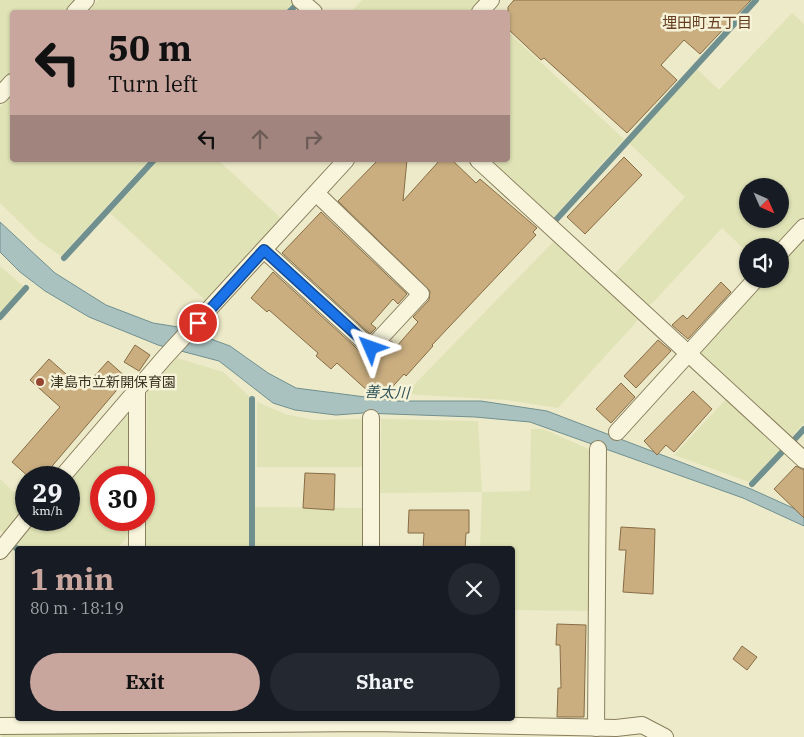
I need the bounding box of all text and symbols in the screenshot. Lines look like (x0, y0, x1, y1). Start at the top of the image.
district label: 埋田町五丁目 (662, 13, 752, 32)
text: 50 m (108, 25, 192, 71)
icon: left (25, 30, 90, 95)
text: Turn left (108, 69, 198, 98)
icon: left (193, 125, 221, 153)
icon: ahead (246, 125, 274, 153)
icon: right (299, 125, 327, 153)
north arrow (739, 178, 789, 228)
map controls (739, 178, 789, 288)
button: sound (739, 238, 789, 288)
pin (177, 302, 219, 344)
icon: arrive (184, 309, 212, 337)
position arrow (344, 321, 396, 373)
place label: 津島市立新開保育園 (50, 373, 176, 391)
marker: 津島市立新開保育園 (34, 376, 46, 388)
water label: 善太川 (364, 382, 412, 402)
speed limit sign: 30 (90, 466, 155, 531)
text: 29 (32, 476, 63, 509)
text: km/h (32, 503, 63, 518)
text: 1 min (30, 559, 114, 598)
button: close (448, 563, 500, 615)
text: 80 m · 18:19 (30, 598, 124, 618)
button: Exit (30, 653, 260, 711)
button: Share (270, 653, 500, 711)

